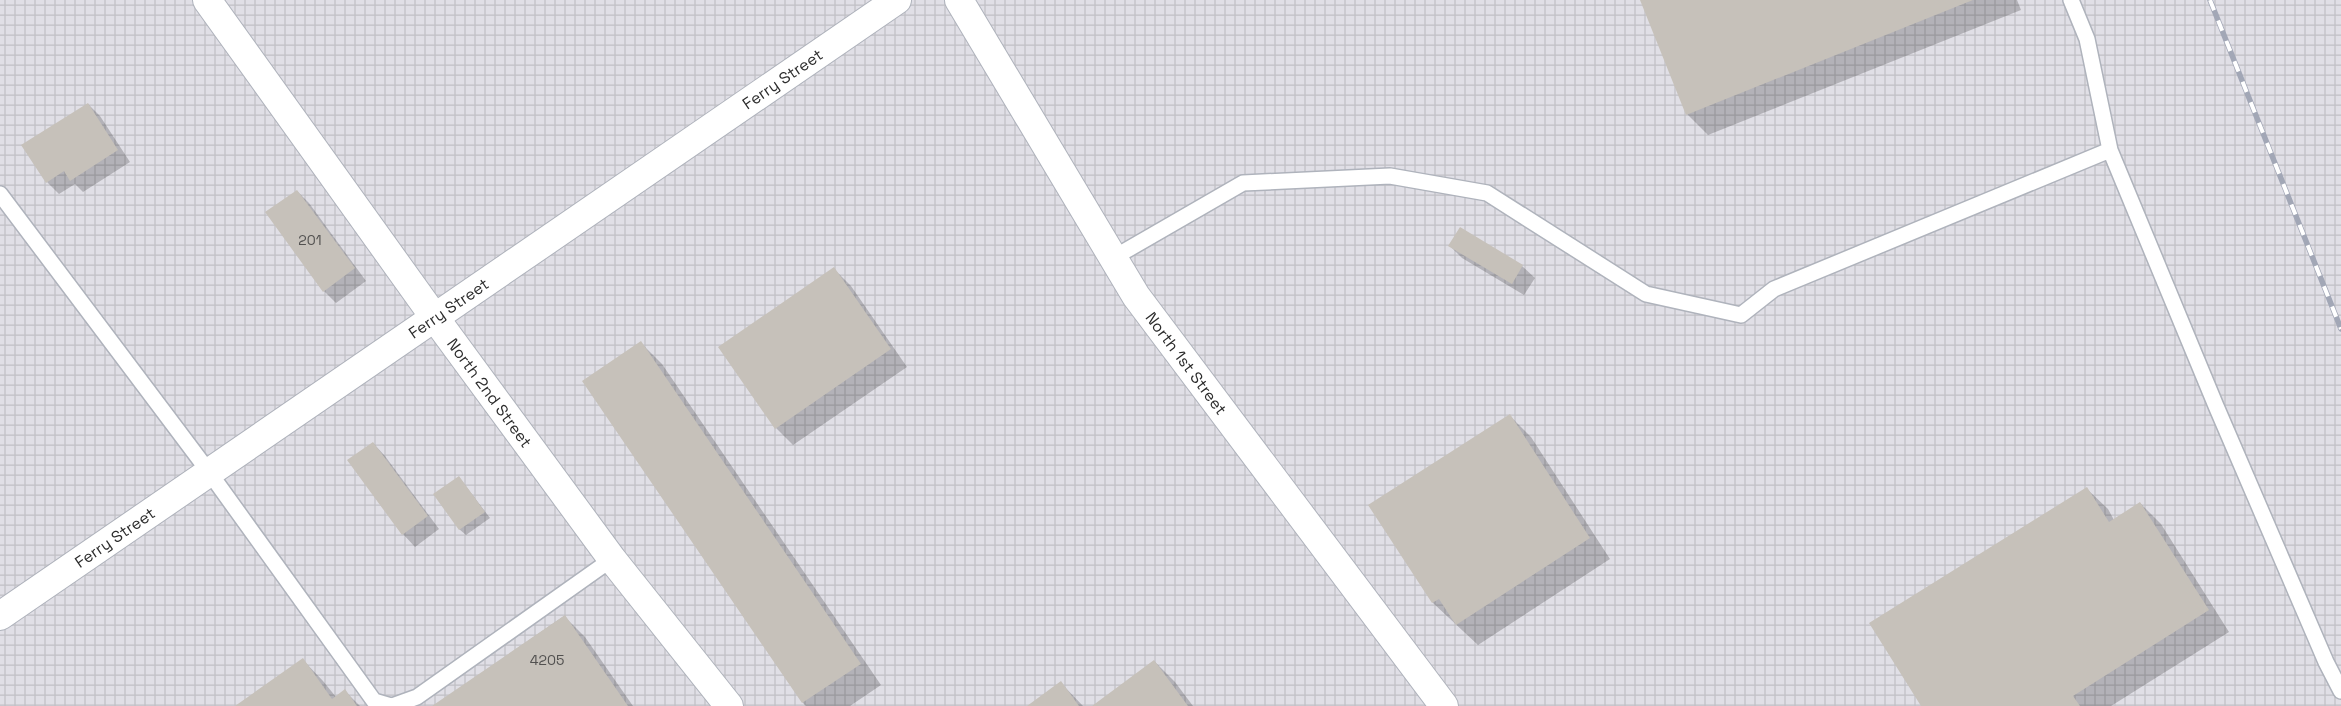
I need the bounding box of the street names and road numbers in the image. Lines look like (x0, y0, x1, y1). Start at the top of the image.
street label: Ferry Street (738, 44, 827, 114)
street label: Ferry Street (404, 273, 493, 343)
street label: North 1st Street (1141, 308, 1232, 419)
street label: North 2nd Street (443, 334, 537, 452)
street label: Ferry Street (70, 502, 159, 572)

